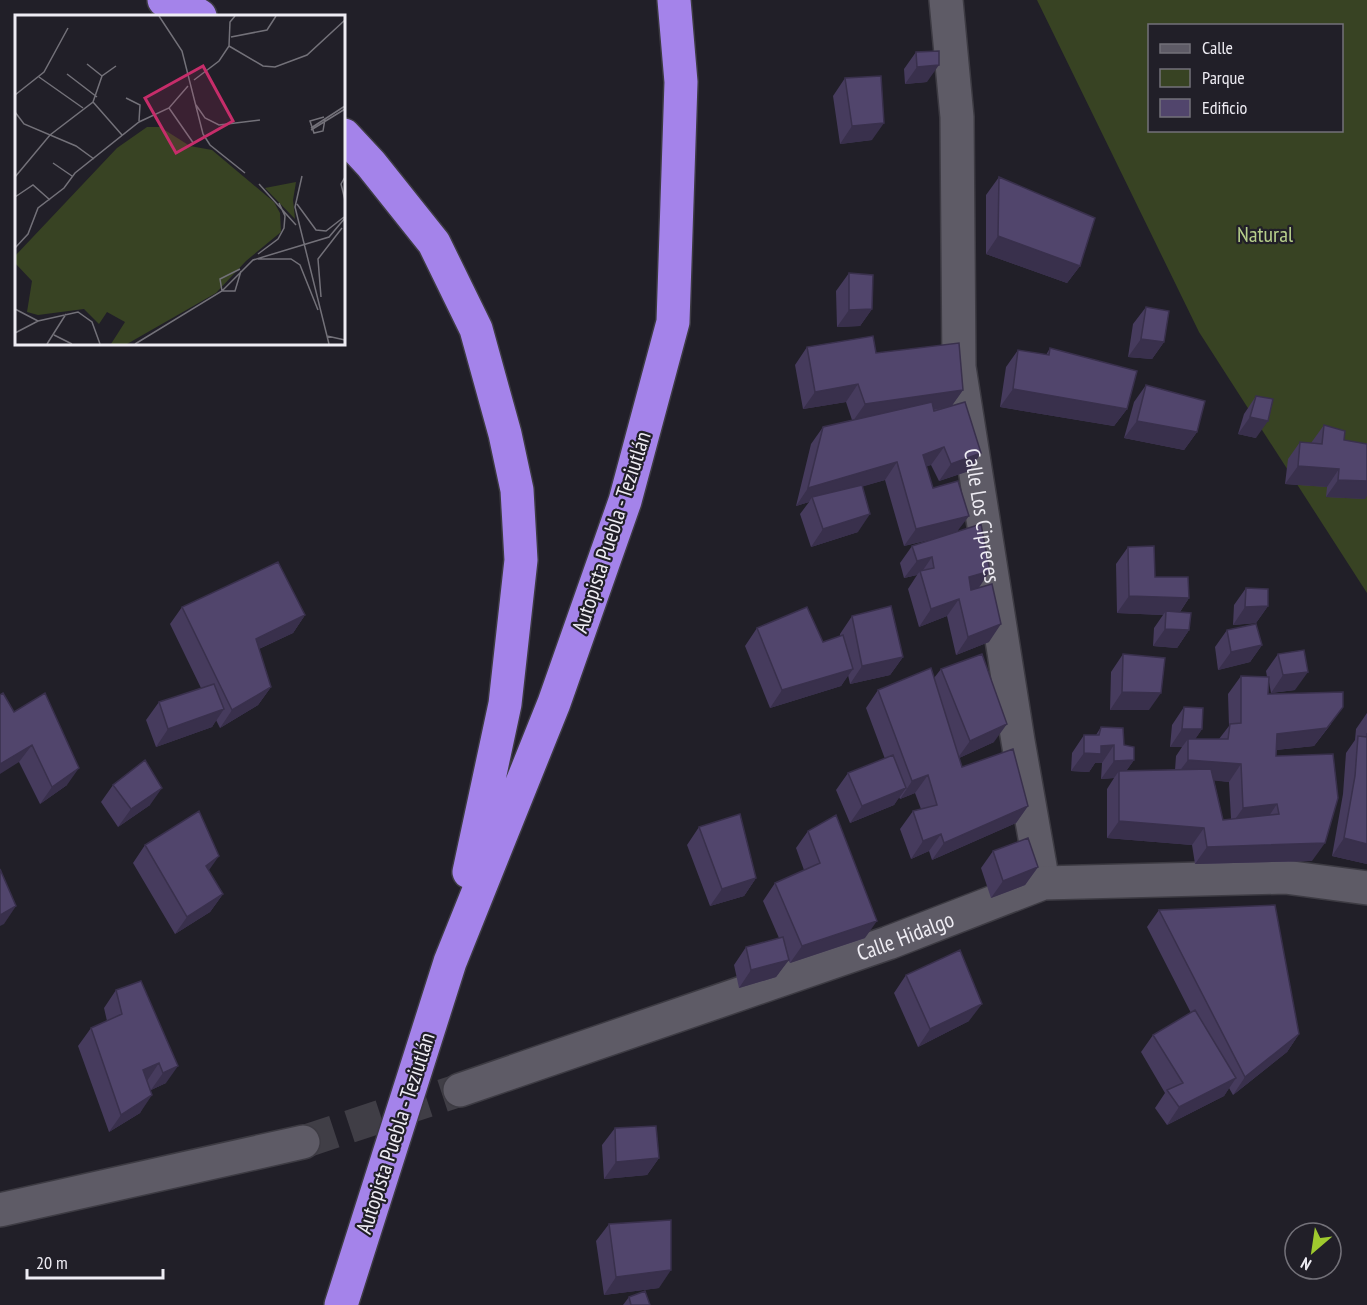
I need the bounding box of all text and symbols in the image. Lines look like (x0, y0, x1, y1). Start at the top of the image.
inset map (15, 15, 345, 345)
legend (1148, 24, 1343, 132)
text: Calle (1202, 36, 1233, 59)
text: Parque (1202, 66, 1245, 89)
text: Edificio (1202, 96, 1248, 119)
park label: Natural (1237, 220, 1294, 248)
street label: Autopista Puebla - Teziutlán (565, 428, 657, 636)
street label: Calle Los Cipreces (958, 446, 1007, 585)
street label: Calle Hidalgo (853, 905, 958, 967)
street label: Autopista Puebla - Teziutlán (349, 1029, 441, 1237)
north arrow (1283, 1221, 1343, 1281)
scale bar (27, 1242, 164, 1280)
text: 20 m (36, 1251, 68, 1274)
text: N (1297, 1253, 1314, 1275)

